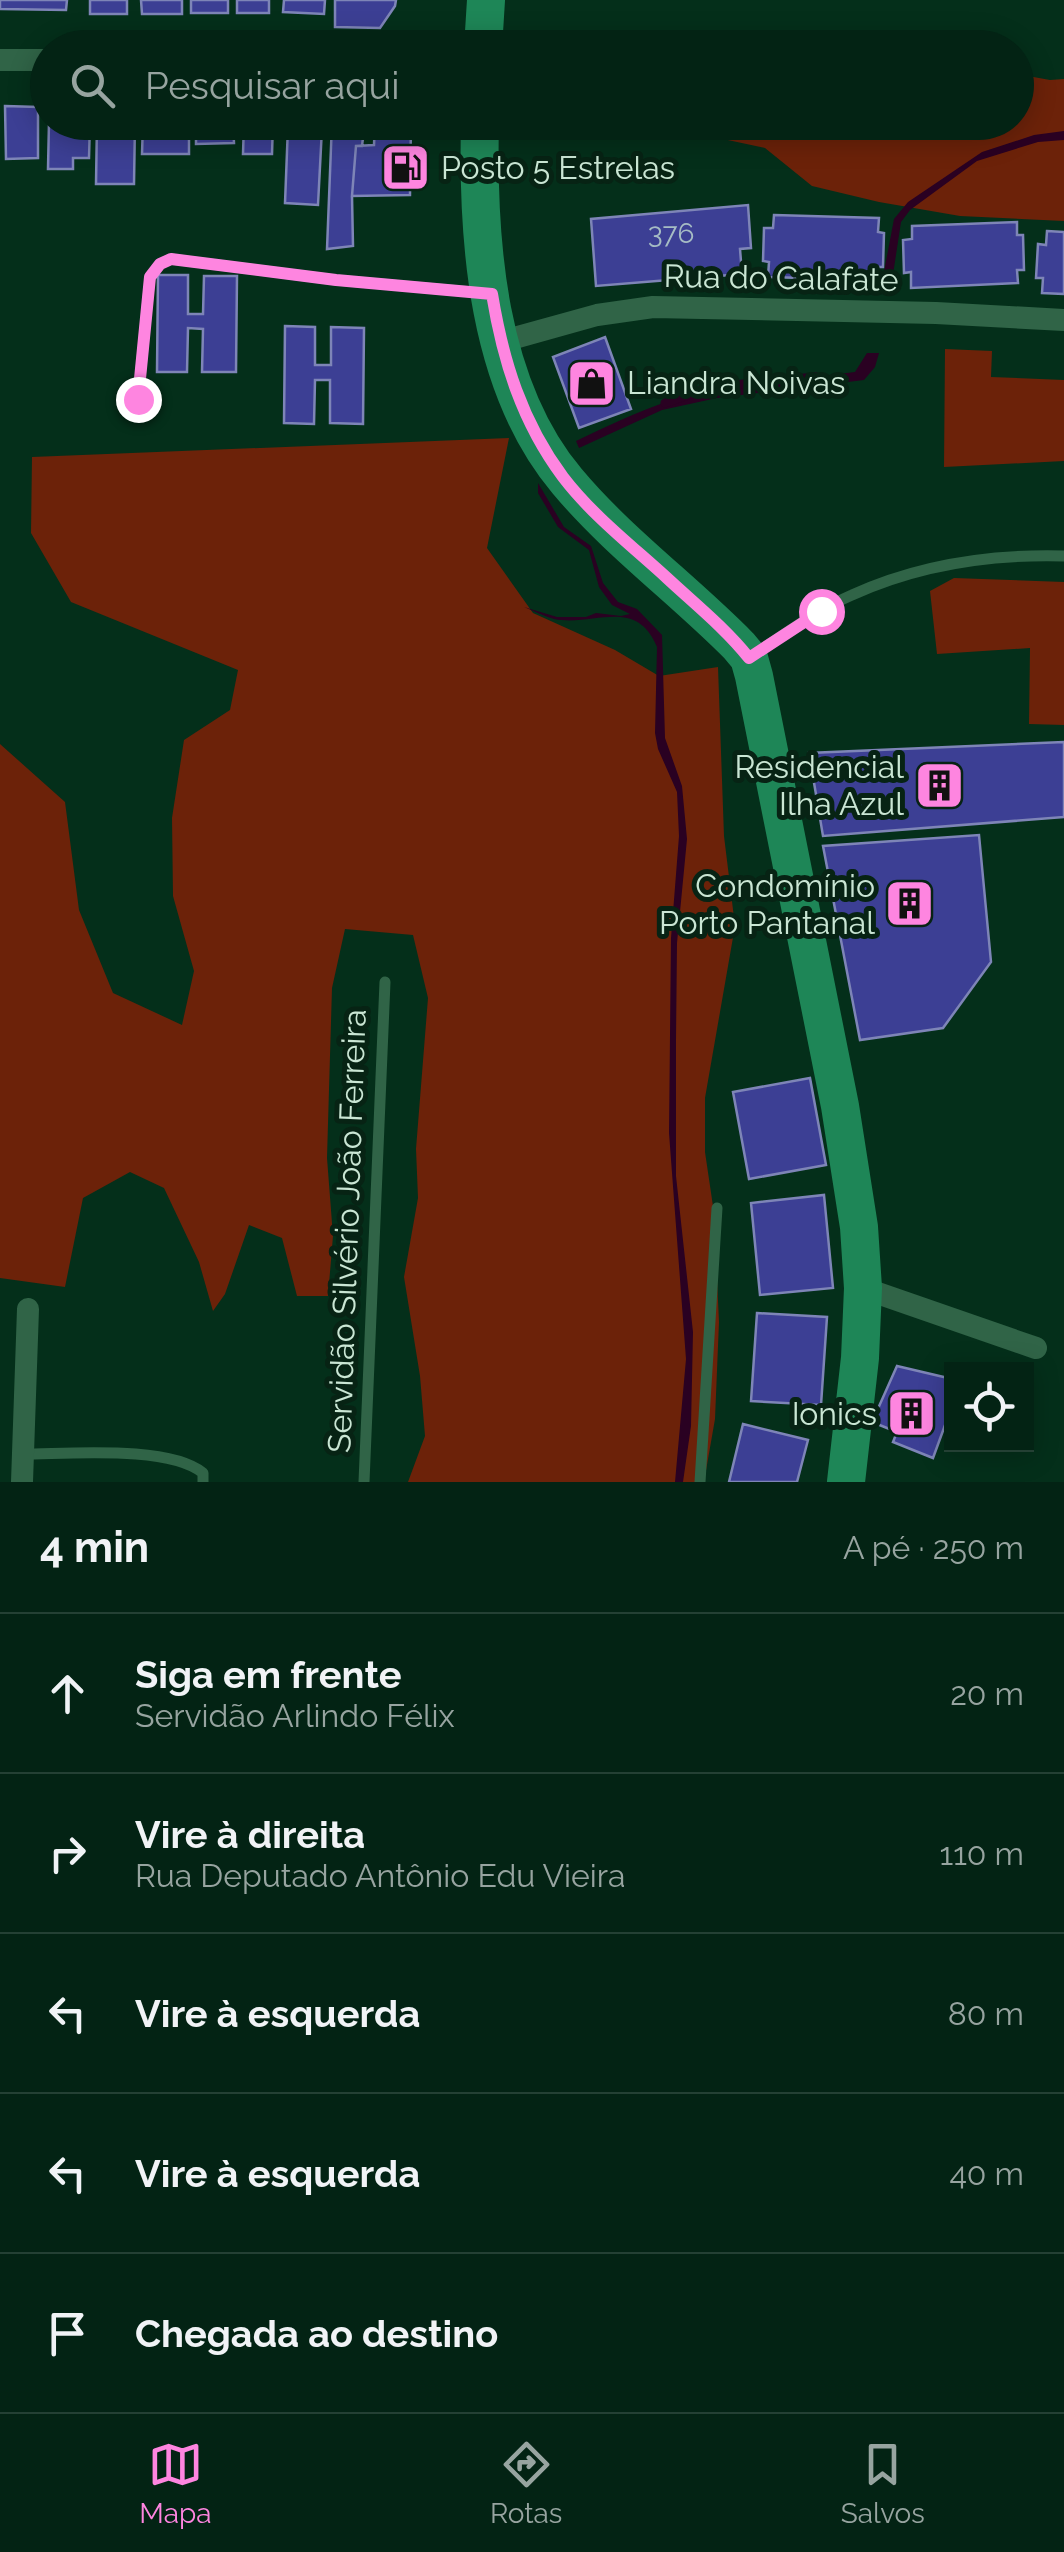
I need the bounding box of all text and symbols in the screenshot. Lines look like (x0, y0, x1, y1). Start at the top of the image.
search box (30, 30, 1034, 140)
icon: search (65, 58, 120, 113)
text: Pesquisar aqui (145, 63, 399, 108)
fuel station icon: Posto 5 Estrelas (380, 142, 432, 194)
place label: Posto 5 Estrelas (441, 149, 675, 186)
house number: 376 (648, 217, 694, 250)
street label: Rua do Calafate (663, 257, 899, 298)
shop icon: Liandra Noivas (566, 357, 618, 409)
place label: Liandra Noivas (627, 364, 845, 401)
route end (116, 377, 162, 423)
route start (799, 589, 845, 635)
place label: Residencial Ilha Azul (734, 748, 904, 822)
building icon: Residencial Ilha Azul (913, 759, 965, 811)
place label: Condomínio Porto Pantanal (659, 867, 875, 941)
building icon: Condomínio Porto Pantanal (884, 878, 936, 930)
street label: Servidão Silvério João Ferreira (320, 1008, 373, 1454)
map controls (944, 1362, 1034, 1452)
button: locate (944, 1362, 1034, 1452)
building icon: Ionics (886, 1388, 938, 1440)
place label: Ionics (792, 1395, 877, 1432)
text: 4 min (40, 1523, 149, 1572)
text: A pé · 250 m (843, 1529, 1024, 1566)
text: Siga em frente (135, 1652, 402, 1697)
icon: ahead (40, 1666, 95, 1721)
text: 20 m (950, 1675, 1024, 1712)
text: Servidão Arlindo Félix (135, 1697, 455, 1734)
text: Vire à direita (135, 1812, 365, 1857)
icon: right (40, 1826, 95, 1881)
text: 110 m (939, 1835, 1024, 1872)
text: Rua Deputado Antônio Edu Vieira (135, 1857, 625, 1894)
icon: left (40, 1986, 95, 2041)
text: Vire à esquerda (135, 1991, 420, 2036)
text: 80 m (948, 1995, 1024, 2032)
icon: left (40, 2146, 95, 2201)
text: Vire à esquerda (135, 2151, 420, 2196)
text: 40 m (949, 2155, 1024, 2192)
icon: arrive (40, 2306, 95, 2361)
text: Chegada ao destino (135, 2311, 498, 2356)
tab: Mapa (139, 2437, 211, 2530)
tab: Rotas (490, 2437, 562, 2530)
tab: Salvos (841, 2437, 925, 2530)

